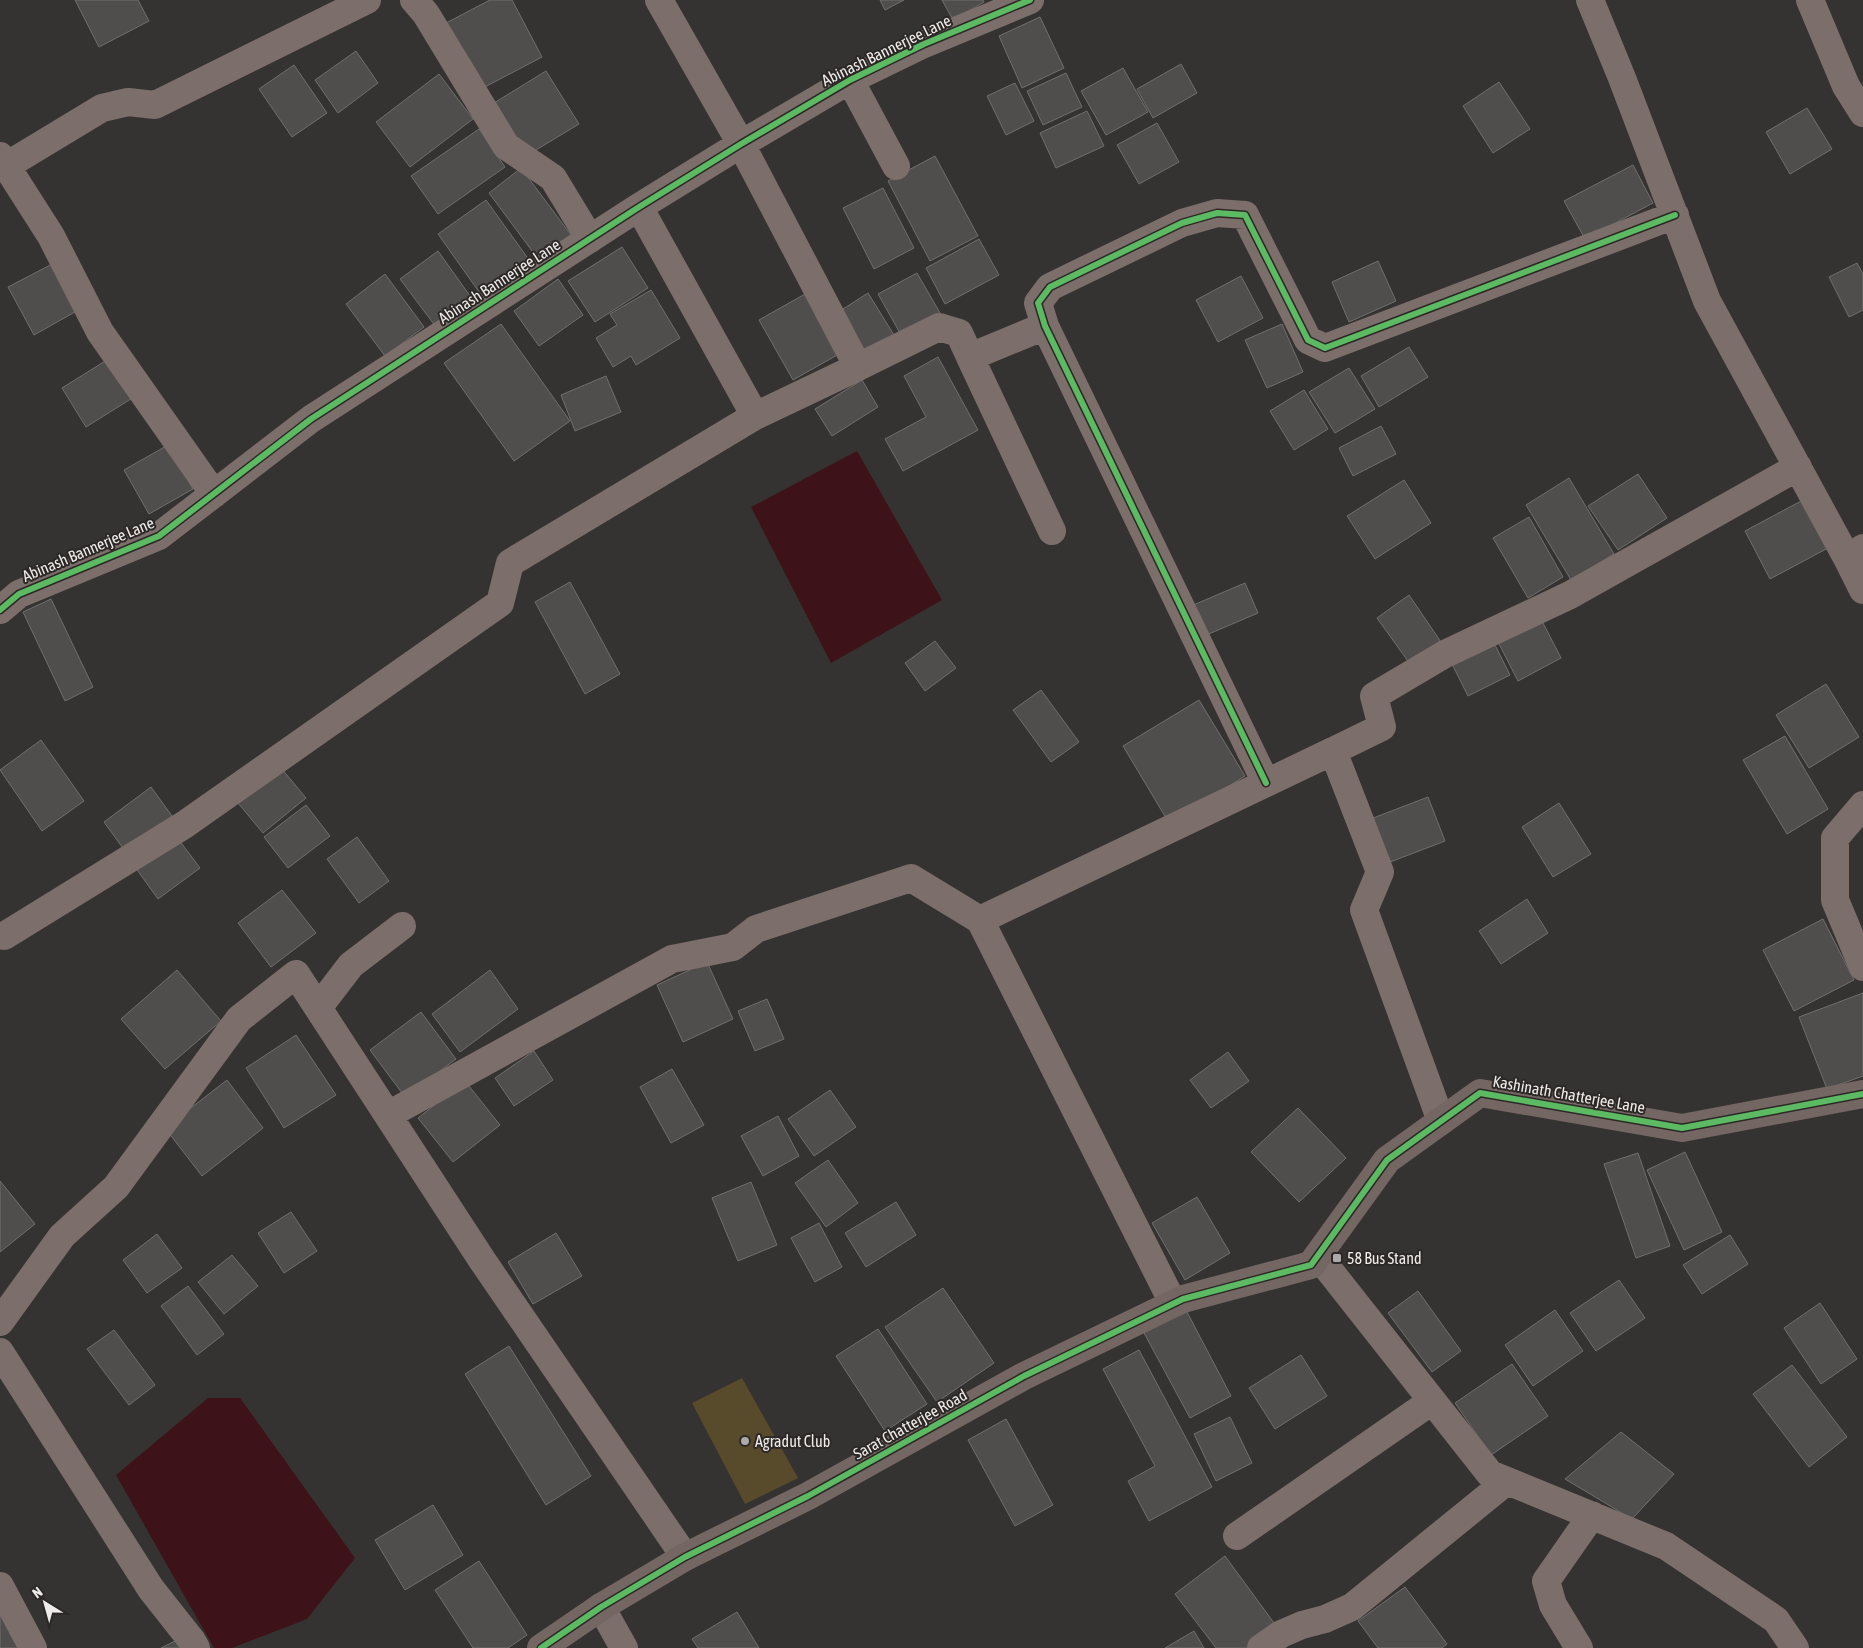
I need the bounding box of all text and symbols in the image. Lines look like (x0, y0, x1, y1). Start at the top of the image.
street label: Abinash Bannerjee Lane (819, 11, 954, 90)
street label: Abinash Bannerjee Lane (435, 235, 564, 328)
street label: Abinash Bannerjee Lane (19, 513, 157, 586)
street label: Kashinath Chatterjee Lane (1491, 1072, 1647, 1117)
place label: 58 Bus Stand (1347, 1249, 1422, 1267)
marker: 58 Bus Stand (1331, 1252, 1343, 1264)
street label: Sarat Chatterjee Road (850, 1385, 970, 1464)
place label: Agradut Club (755, 1432, 830, 1451)
marker: Agradut Club (739, 1435, 751, 1447)
north arrow (20, 1578, 70, 1628)
text: N (29, 1584, 45, 1601)

